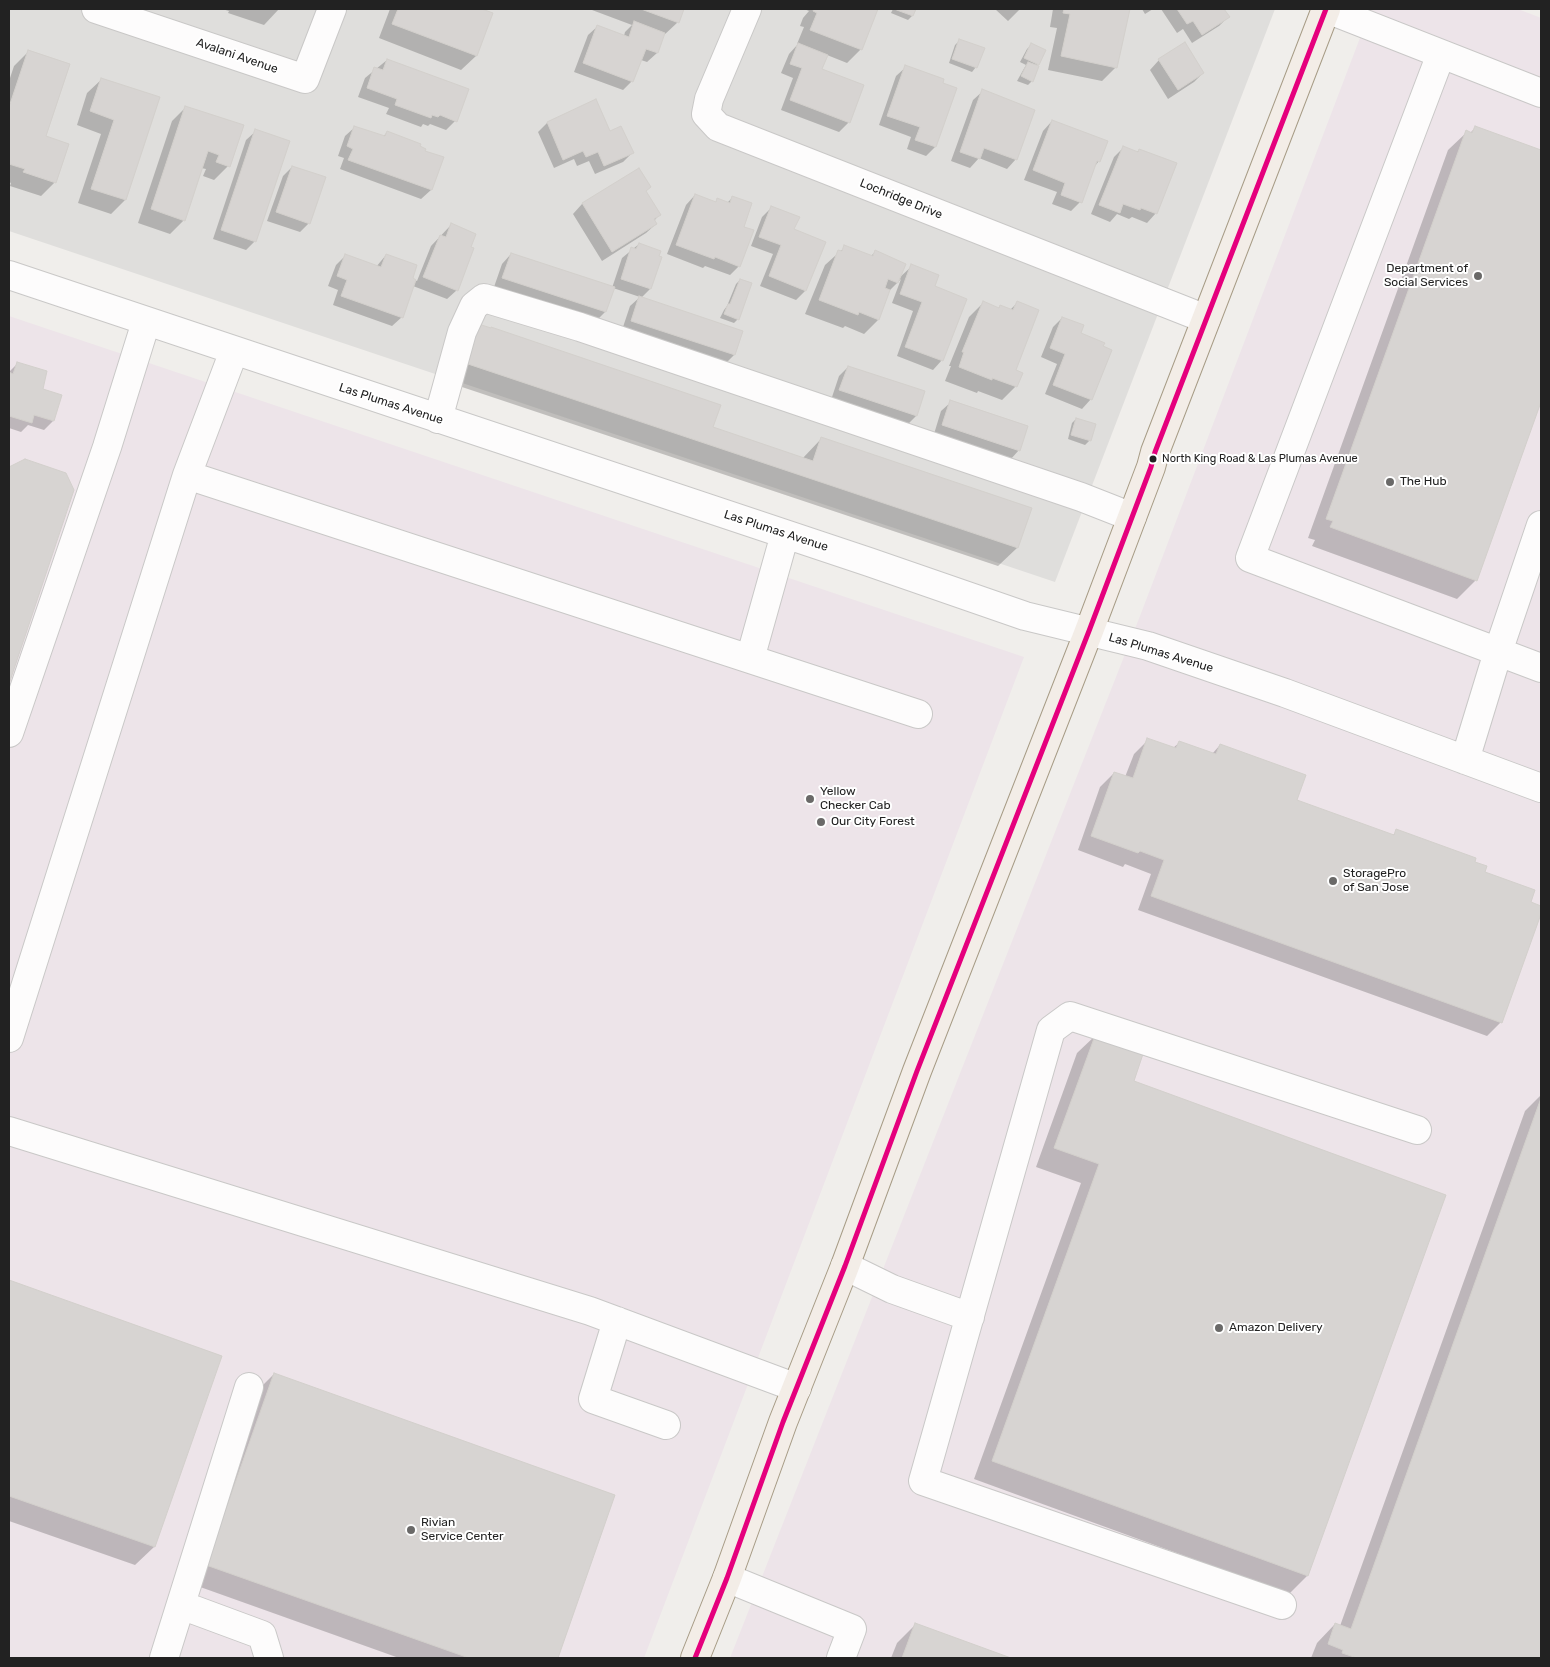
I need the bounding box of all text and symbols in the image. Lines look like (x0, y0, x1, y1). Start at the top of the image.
street label: Avalani Avenue (194, 35, 280, 77)
street label: Lochridge Drive (858, 176, 944, 222)
place label: Department of Social Services (1384, 262, 1468, 290)
marker: Department of Social Services (1472, 270, 1484, 282)
street label: Las Plumas Avenue (337, 380, 445, 428)
place label: North King Road & Las Plumas Avenue (1162, 452, 1358, 466)
marker: North King Road & Las Plumas Avenue (1148, 454, 1158, 464)
place label: The Hub (1400, 475, 1447, 489)
marker: The Hub (1384, 476, 1396, 488)
street label: Las Plumas Avenue (722, 507, 830, 555)
street label: Las Plumas Avenue (1107, 630, 1215, 676)
place label: Yellow Checker Cab (820, 785, 891, 813)
marker: Yellow Checker Cab (804, 793, 816, 805)
place label: Our City Forest (831, 815, 915, 829)
marker: Our City Forest (815, 816, 827, 828)
place label: StoragePro of San Jose (1343, 867, 1409, 895)
marker: StoragePro of San Jose (1327, 875, 1339, 887)
place label: Amazon Delivery (1229, 1321, 1323, 1335)
marker: Amazon Delivery (1213, 1322, 1225, 1334)
place label: Rivian Service Center (421, 1516, 503, 1544)
marker: Rivian Service Center (405, 1524, 417, 1536)

